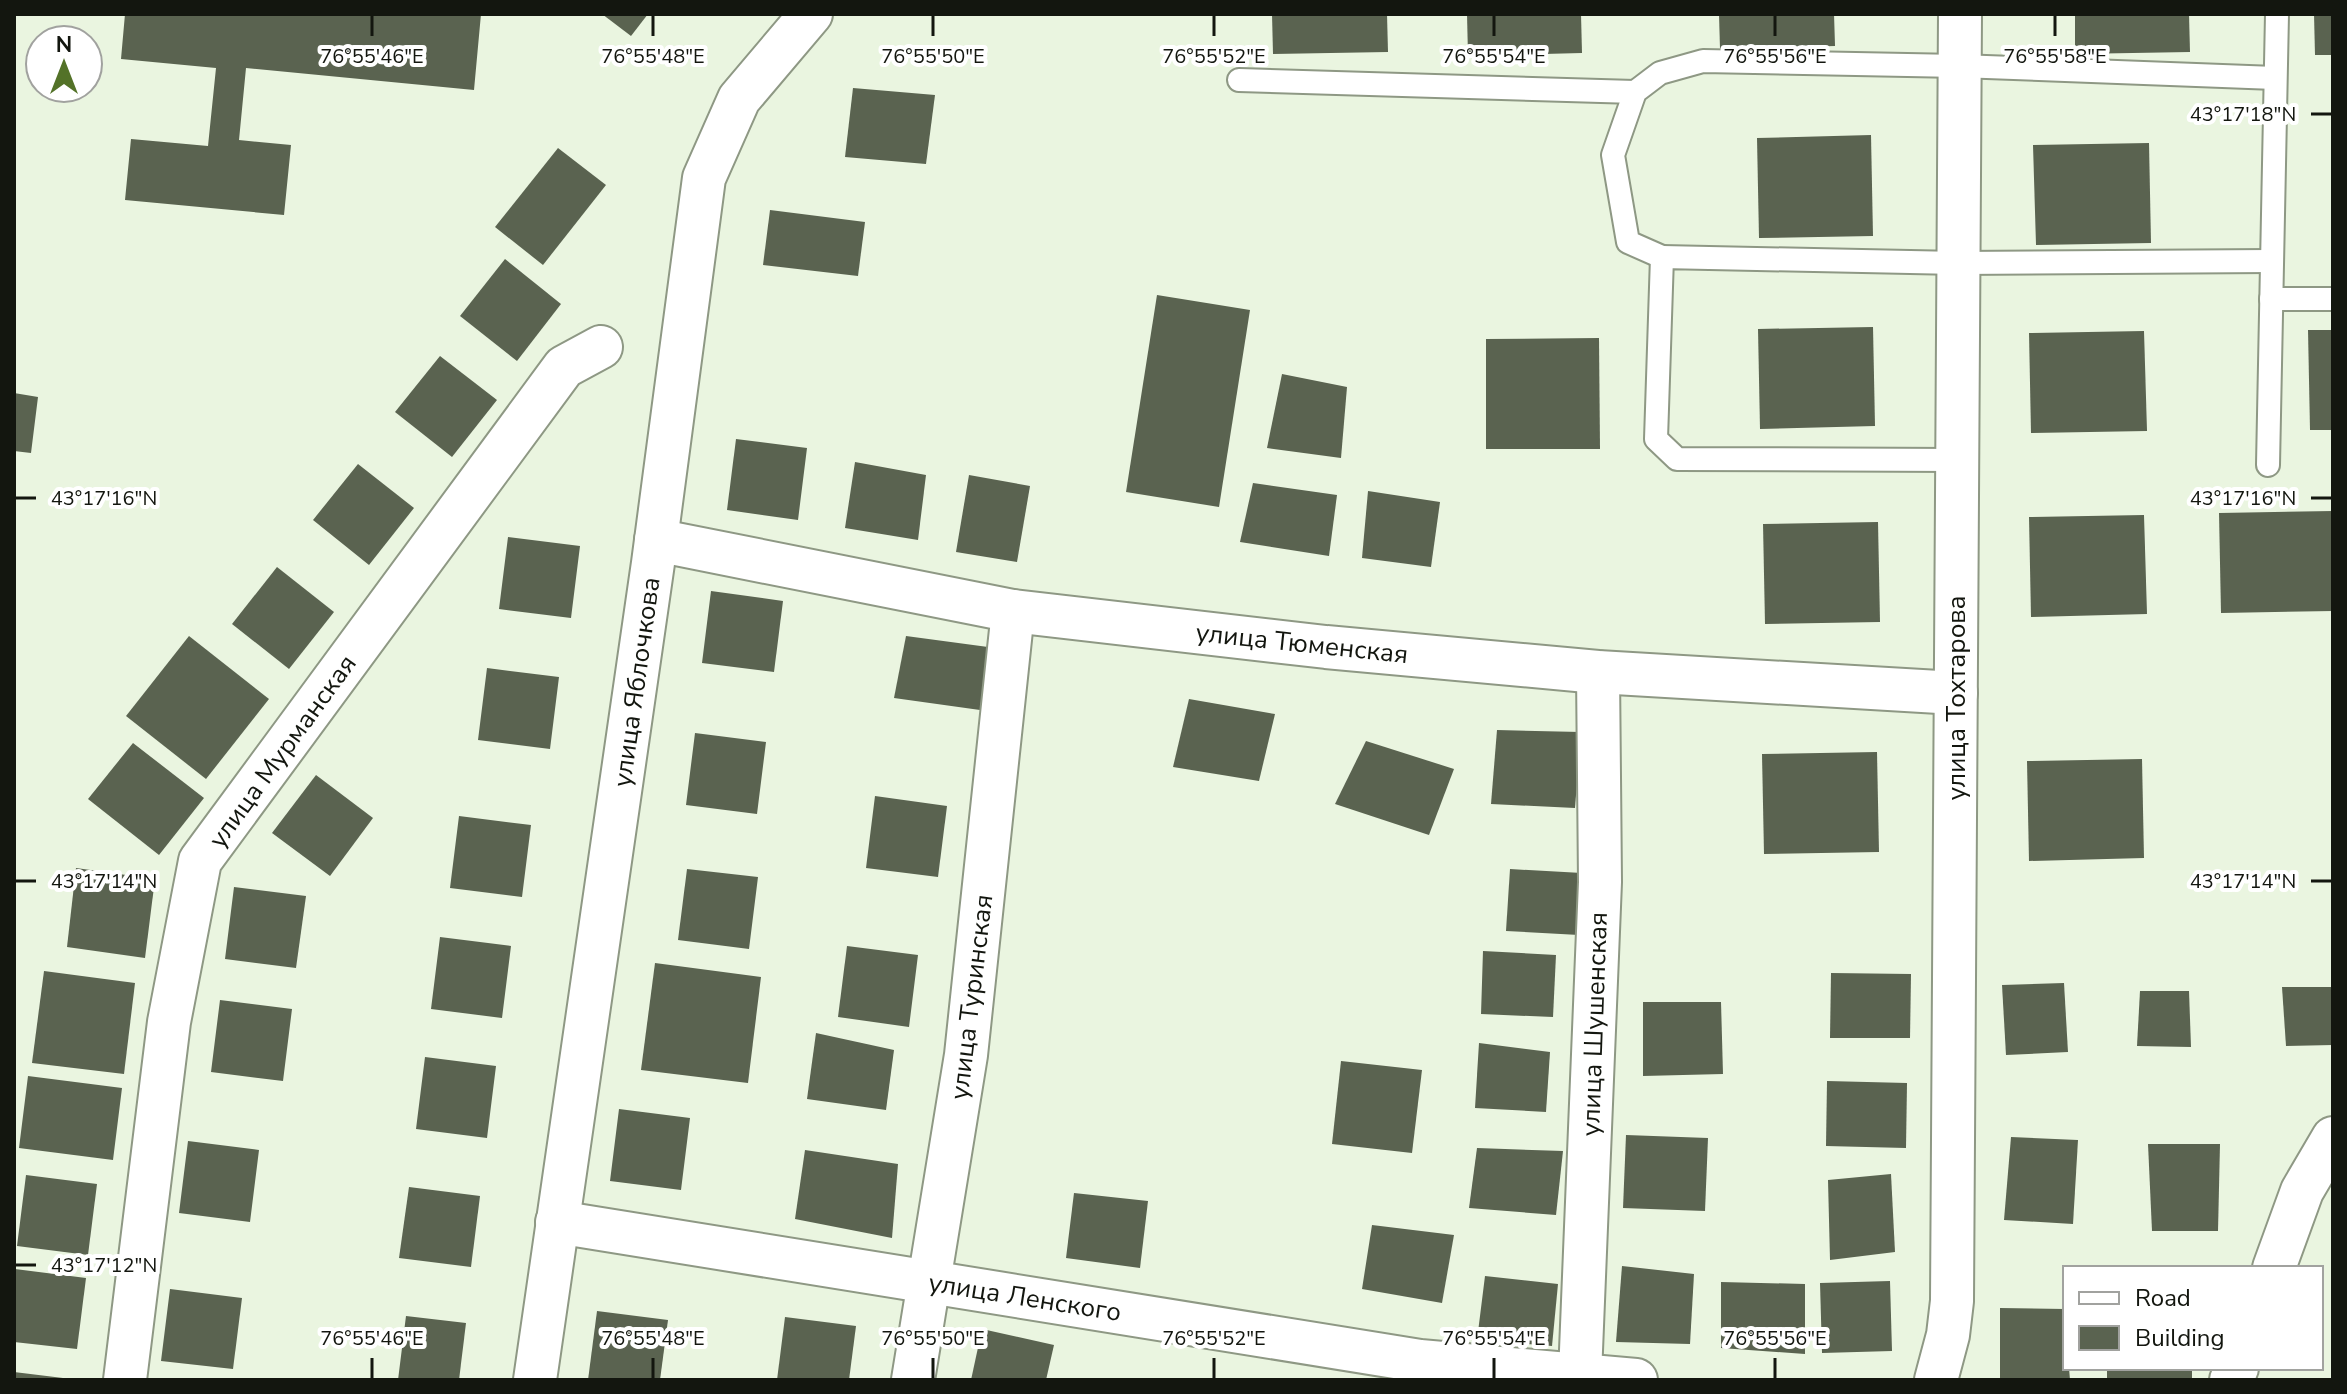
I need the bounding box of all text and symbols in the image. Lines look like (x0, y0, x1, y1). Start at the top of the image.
north arrow (24, 24, 104, 104)
text: N (56, 30, 72, 60)
text: 76°55'46"E (320, 43, 424, 70)
text: 76°55'48"E (601, 43, 705, 70)
text: 76°55'50"E (881, 43, 985, 70)
text: 76°55'52"E (1162, 43, 1266, 70)
text: 76°55'54"E (1442, 43, 1546, 70)
text: 76°55'56"E (1723, 43, 1827, 70)
text: 76°55'58"E (2003, 43, 2107, 70)
text: 43°17'18"N (2190, 101, 2296, 128)
text: 43°17'16"N (51, 485, 157, 512)
text: 43°17'16"N (2190, 485, 2296, 512)
street label: улица Яблочкова (604, 575, 669, 789)
street label: улица Тохтарова (1939, 595, 1974, 801)
street label: улица Тюменская (1194, 615, 1410, 672)
street label: улица Мурманская (200, 648, 364, 855)
text: 43°17'14"N (51, 868, 157, 895)
text: 43°17'14"N (2190, 868, 2296, 895)
street label: улица Туринская (942, 892, 1001, 1102)
street label: улица Шушенская (1573, 911, 1616, 1137)
text: 43°17'12"N (51, 1252, 157, 1279)
street label: улица Ленского (926, 1265, 1124, 1330)
legend (2063, 1266, 2323, 1370)
text: Road (2135, 1282, 2191, 1314)
text: Building (2135, 1322, 2225, 1354)
text: 76°55'46"E (320, 1325, 424, 1352)
text: 76°55'48"E (601, 1325, 705, 1352)
text: 76°55'50"E (881, 1325, 985, 1352)
text: 76°55'52"E (1162, 1325, 1266, 1352)
text: 76°55'54"E (1442, 1325, 1546, 1352)
text: 76°55'56"E (1723, 1325, 1827, 1352)

